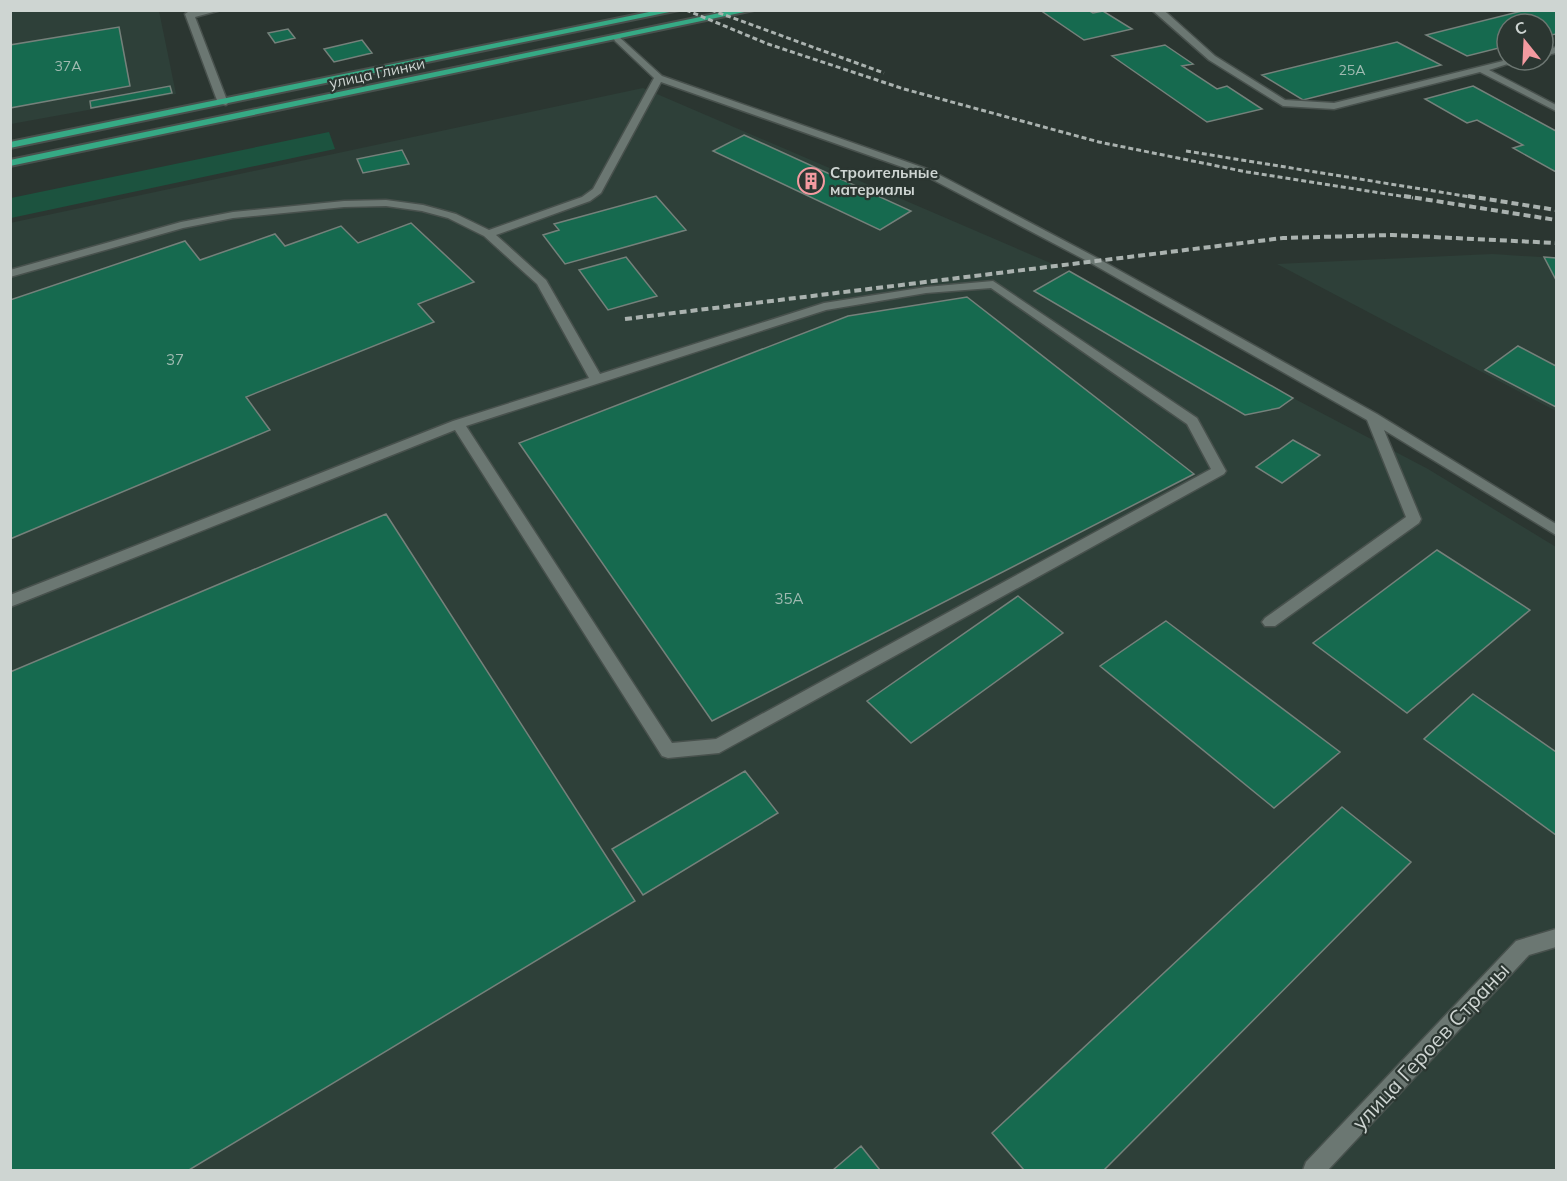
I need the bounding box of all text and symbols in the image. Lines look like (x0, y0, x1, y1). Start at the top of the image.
north arrow (1495, 12, 1555, 72)
text: С (1512, 17, 1529, 39)
street label: улица Глинки (327, 54, 427, 92)
house number: 37А (54, 57, 82, 75)
house number: 25А (1338, 61, 1366, 79)
place label: Строительные материалы (830, 163, 938, 199)
building icon: Строительные материалы (796, 166, 826, 196)
house number: 37 (166, 350, 184, 369)
house number: 35А (774, 589, 804, 608)
street label: улица Героев Страны (1346, 957, 1514, 1135)

